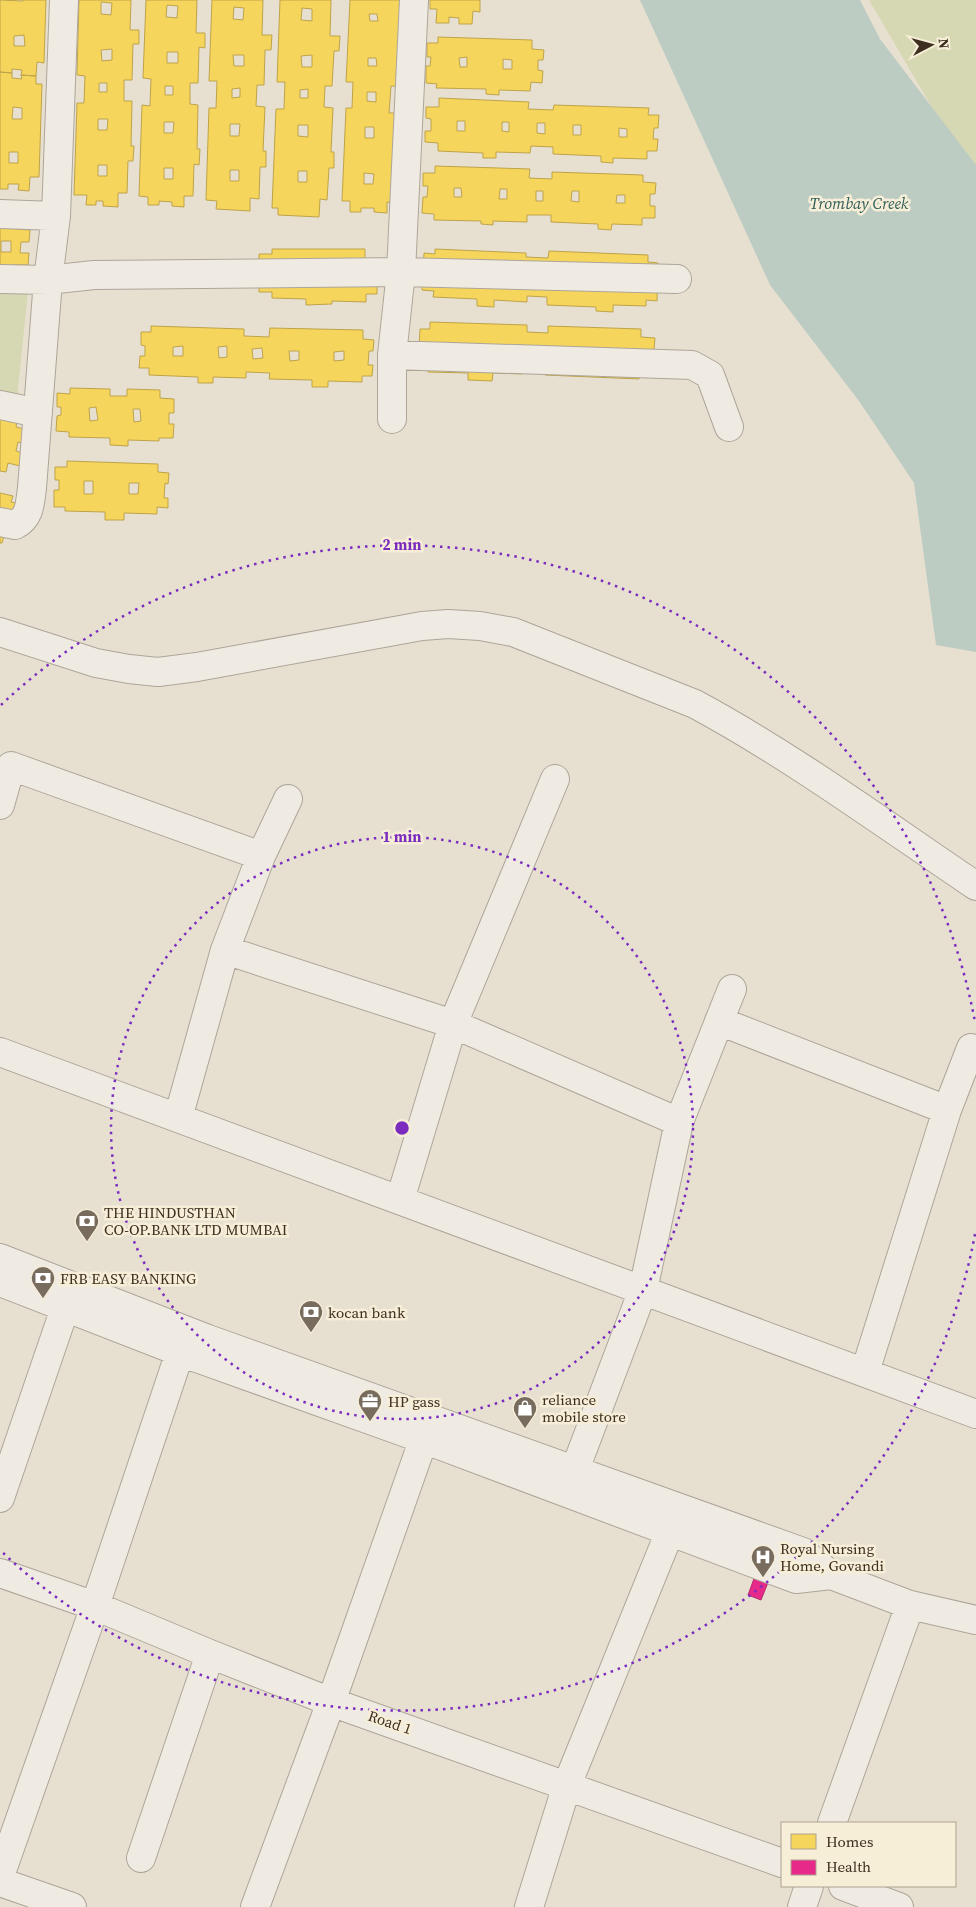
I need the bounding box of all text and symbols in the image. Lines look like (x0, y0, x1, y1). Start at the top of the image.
north arrow (906, 20, 956, 70)
text: N (933, 38, 954, 50)
water label: Trombay Creek (810, 192, 909, 214)
text: 2 min (383, 534, 421, 555)
text: 1 min (383, 826, 421, 847)
centre of rings (393, 1119, 411, 1137)
place label: THE HINDUSTHAN CO-OP.BANK LTD MUMBAI (104, 1202, 287, 1240)
bank icon: THE HINDUSTHAN CO-OP.BANK LTD MUMBAI (74, 1208, 100, 1242)
bank icon: FRB EASY BANKING (30, 1265, 56, 1299)
place label: FRB EASY BANKING (60, 1268, 196, 1289)
bank icon: kocan bank (298, 1299, 324, 1333)
place label: kocan bank (328, 1302, 406, 1323)
office icon: HP gass (357, 1388, 383, 1422)
place label: reliance mobile store (542, 1389, 626, 1427)
place label: HP gass (388, 1391, 440, 1412)
shop icon: reliance mobile store (512, 1395, 538, 1429)
place label: Royal Nursing Home, Govandi (780, 1538, 884, 1576)
hospital icon: Royal Nursing Home, Govandi (750, 1544, 776, 1578)
street label: Road 1 (365, 1705, 415, 1739)
legend (781, 1822, 956, 1887)
text: Homes (826, 1831, 873, 1852)
text: Health (826, 1856, 871, 1877)

